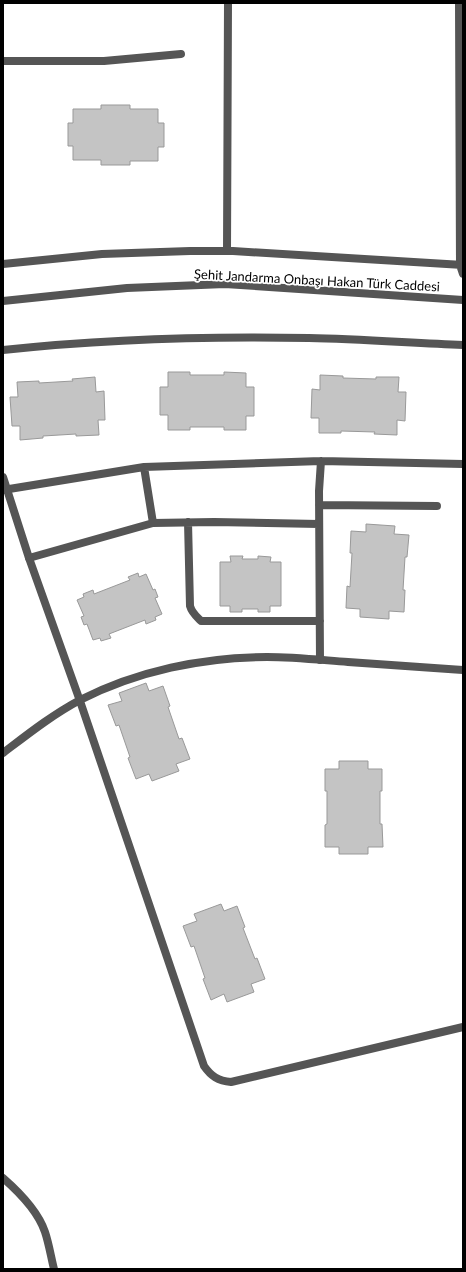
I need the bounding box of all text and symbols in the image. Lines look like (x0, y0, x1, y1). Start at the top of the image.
street label: Şehit Jandarma Onbaşı Hakan Türk Caddesi (194, 266, 440, 294)

